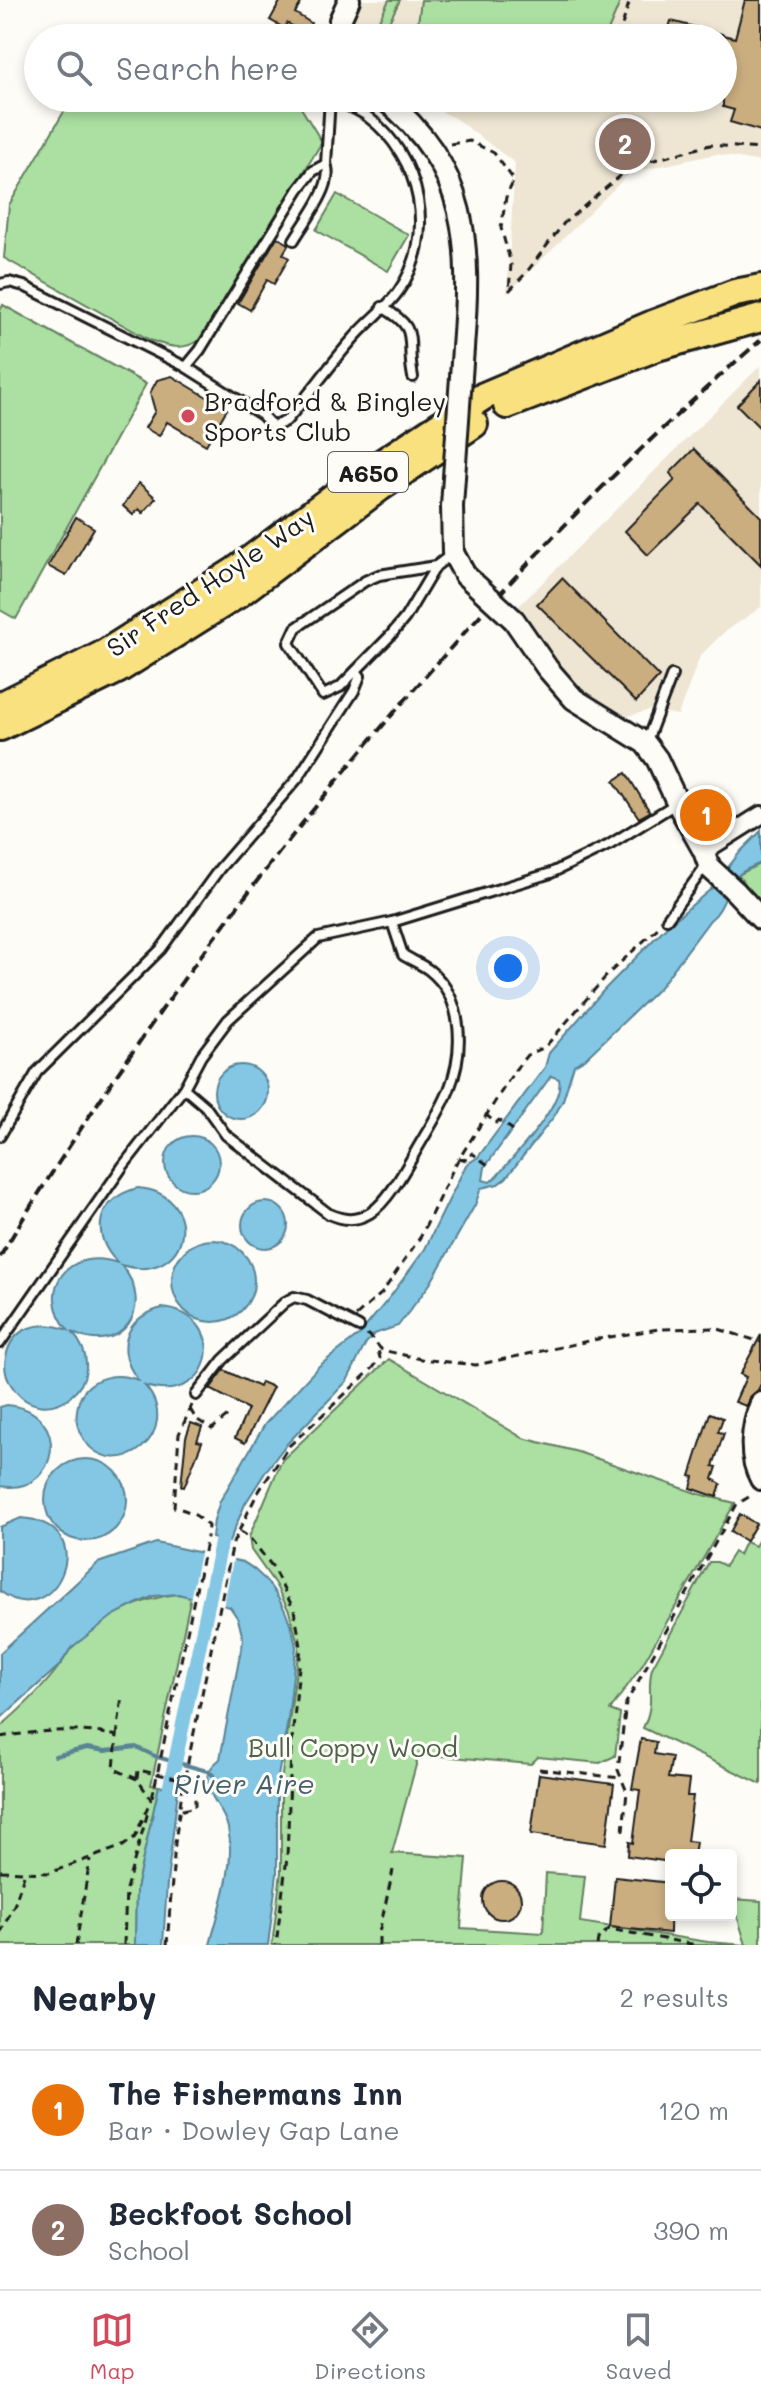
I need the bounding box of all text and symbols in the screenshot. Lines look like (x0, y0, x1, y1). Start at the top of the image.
search box (24, 24, 737, 112)
icon: search (52, 46, 96, 90)
text: Search here (116, 48, 299, 88)
pin: 2 (599, 114, 651, 174)
place label: Bradford & Bingley Sports Club (204, 384, 446, 448)
marker: Bradford & Bingley Sports Club (179, 407, 197, 425)
road number: A650 (328, 452, 408, 492)
street label: Sir Fred Hoyle Way (100, 500, 320, 664)
pin: 1 (680, 785, 732, 845)
your location (488, 948, 528, 988)
park label: Bull Coppy Wood (248, 1730, 458, 1764)
water label: River Aire (173, 1765, 315, 1801)
map controls (665, 1849, 737, 1921)
button: locate (665, 1849, 737, 1921)
text: Nearby (32, 1975, 157, 2020)
text: 2 results (620, 1980, 729, 2014)
text: The Fishermans Inn (108, 2073, 402, 2113)
text: 1 (52, 2093, 64, 2127)
text: 120 m (658, 2093, 729, 2127)
text: Bar · Dowley Gap Lane (108, 2113, 400, 2147)
text: Beckfoot School (108, 2193, 352, 2233)
text: 2 (51, 2213, 65, 2247)
text: 390 m (653, 2213, 729, 2247)
text: School (108, 2233, 190, 2267)
tab: Map (90, 2308, 135, 2385)
tab: Directions (314, 2308, 426, 2385)
tab: Saved (606, 2308, 671, 2385)

